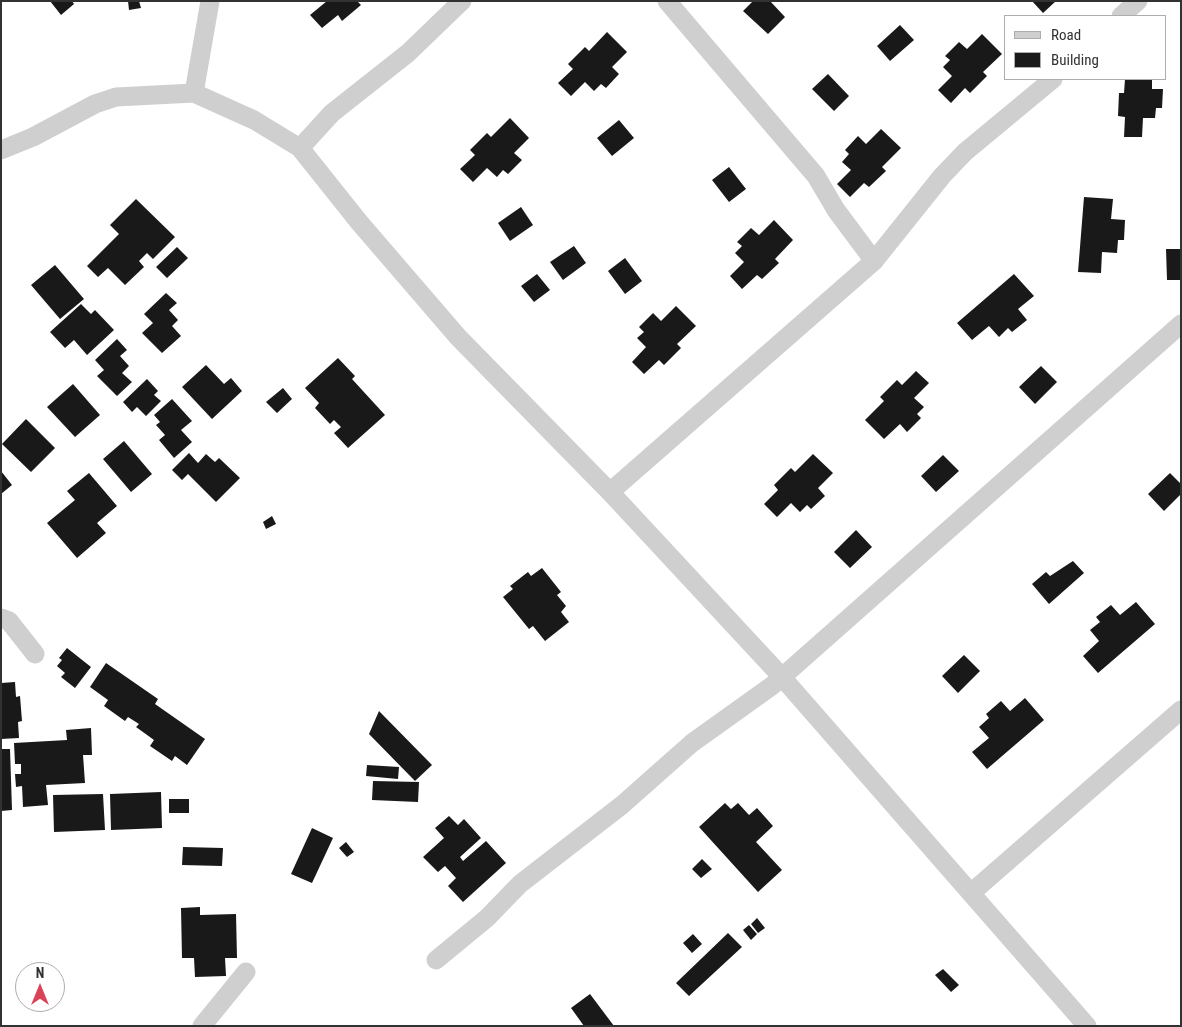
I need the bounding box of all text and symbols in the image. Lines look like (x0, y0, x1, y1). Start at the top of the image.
legend (1004, 15, 1167, 80)
text: Road (1051, 26, 1081, 44)
text: Building (1051, 51, 1099, 69)
north arrow (15, 962, 65, 1012)
text: N (36, 965, 44, 981)

